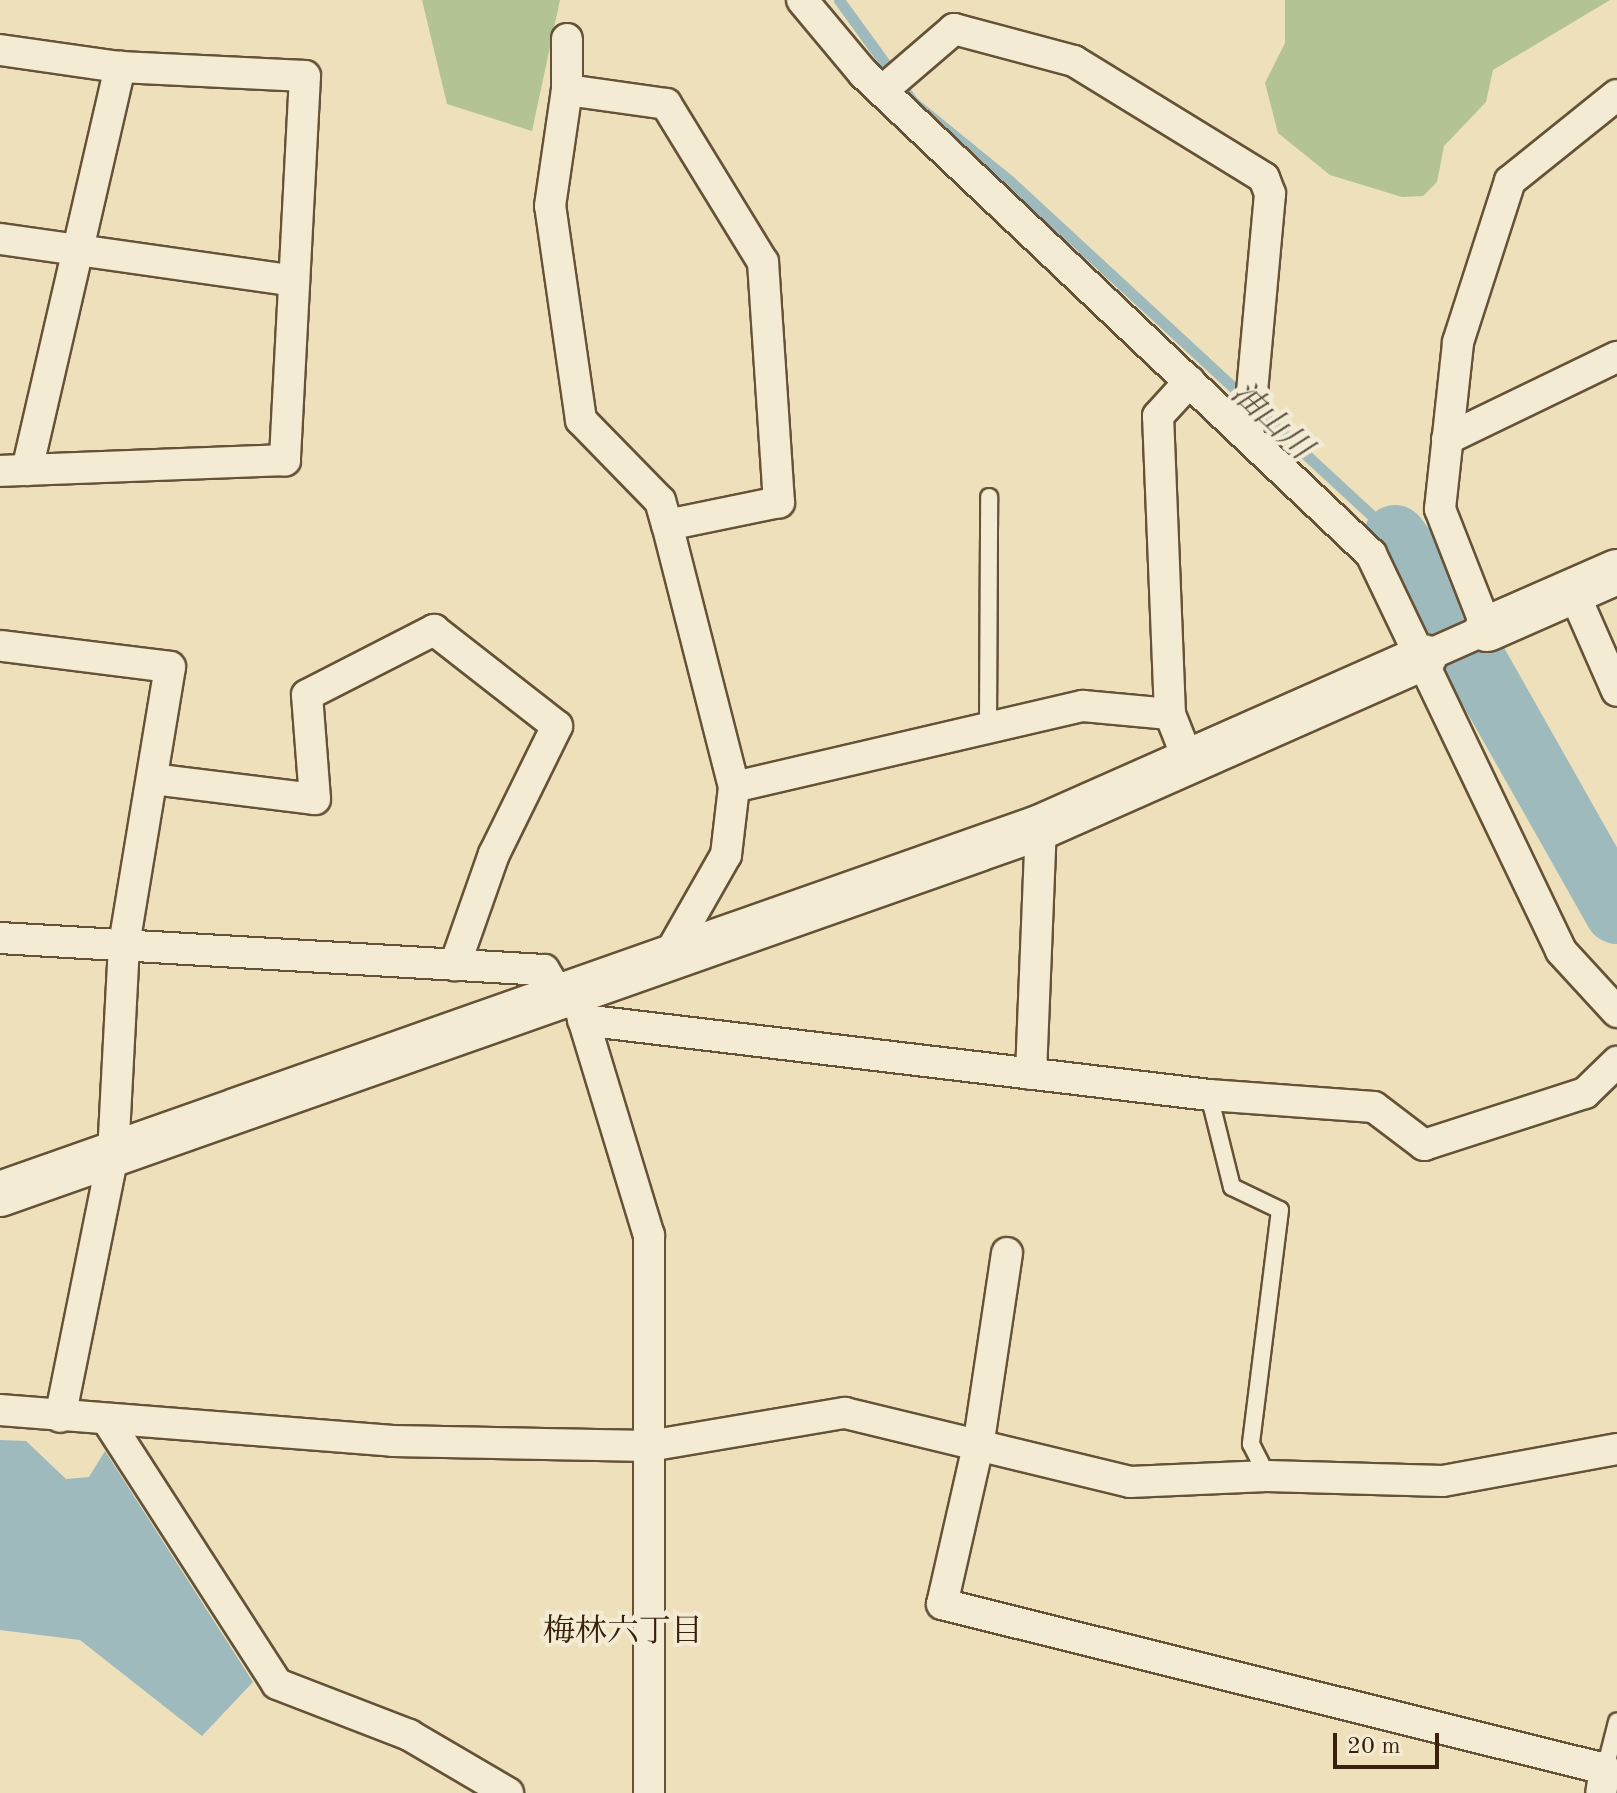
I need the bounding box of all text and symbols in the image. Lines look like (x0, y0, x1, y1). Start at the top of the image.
water label: 油山川 (1222, 375, 1318, 469)
district label: 梅林六丁目 (543, 1614, 703, 1652)
scale bar (1337, 1717, 1443, 1767)
text: 20 m (1347, 1735, 1401, 1759)

